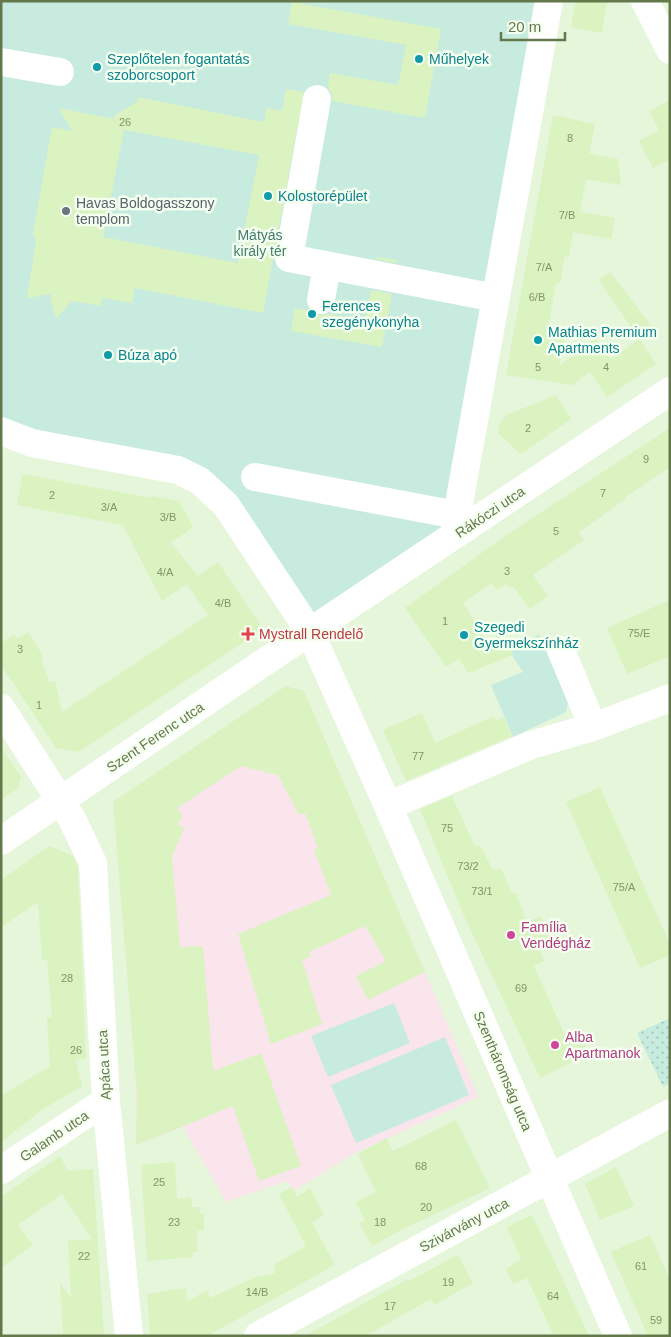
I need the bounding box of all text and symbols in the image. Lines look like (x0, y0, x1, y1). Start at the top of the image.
scale bar (501, 10, 565, 42)
text: 20 m (508, 18, 541, 35)
place label: Szeplőtelen fogantatás szoborcsoport (107, 51, 249, 83)
place label: Műhelyek (429, 51, 490, 67)
marker: Műhelyek (413, 53, 425, 65)
marker: Szeplőtelen fogantatás szoborcsoport (91, 61, 103, 73)
house number: 26 (119, 116, 131, 128)
house number: 8 (567, 132, 573, 144)
place label: Kolostorépület (278, 188, 368, 204)
marker: Kolostorépület (262, 190, 274, 202)
place label: Havas Boldogasszony templom (76, 195, 215, 227)
marker: Havas Boldogasszony templom (60, 205, 72, 217)
house number: 7/B (559, 209, 575, 221)
park label: Mátyás király tér (234, 227, 287, 259)
house number: 7/A (536, 261, 553, 273)
house number: 6/B (529, 291, 545, 303)
place label: Ferences szegénykonyha (322, 298, 420, 330)
marker: Ferences szegénykonyha (306, 308, 318, 320)
place label: Mathias Premium Apartments (548, 324, 657, 356)
marker: Mathias Premium Apartments (532, 334, 544, 346)
place label: Búza apó (118, 347, 177, 363)
marker: Búza apó (102, 349, 114, 361)
house number: 5 (535, 361, 541, 373)
house number: 4 (603, 361, 609, 373)
house number: 2 (525, 422, 531, 434)
house number: 9 (643, 453, 649, 465)
street label: Rákóczi utca (452, 483, 528, 541)
house number: 7 (600, 487, 606, 499)
house number: 2 (49, 489, 55, 501)
house number: 3/A (101, 501, 118, 513)
house number: 3/B (160, 511, 176, 523)
house number: 5 (553, 525, 559, 537)
house number: 3 (504, 565, 510, 577)
house number: 4/A (157, 566, 174, 578)
house number: 4/B (215, 597, 231, 609)
house number: 1 (442, 615, 448, 627)
place label: Szegedi Gyermekszínház (474, 619, 579, 651)
place label: Mystrall Rendelő (259, 626, 363, 642)
marker: Mystrall Rendelő (241, 627, 255, 641)
house number: 75/E (628, 627, 650, 639)
marker: Szegedi Gyermekszínház (458, 629, 470, 641)
house number: 3 (17, 643, 23, 655)
street label: Szent Ferenc utca (103, 698, 207, 775)
house number: 1 (36, 699, 42, 711)
house number: 77 (412, 750, 424, 762)
house number: 75 (441, 822, 453, 834)
house number: 73/2 (457, 860, 479, 872)
house number: 75/A (613, 881, 636, 893)
house number: 73/1 (471, 885, 493, 897)
place label: Família Vendégház (521, 919, 591, 951)
marker: Família Vendégház (505, 929, 517, 941)
house number: 28 (61, 972, 73, 984)
house number: 69 (515, 982, 527, 994)
street label: Szentháromság utca (471, 1009, 536, 1133)
street label: Apáca utca (94, 1029, 114, 1100)
place label: Alba Apartmanok (565, 1029, 641, 1061)
marker: Alba Apartmanok (549, 1039, 561, 1051)
house number: 26 (70, 1044, 82, 1056)
street label: Galamb utca (17, 1107, 92, 1165)
house number: 68 (415, 1160, 427, 1172)
house number: 25 (153, 1176, 165, 1188)
street label: Szivárvány utca (417, 1195, 512, 1255)
house number: 20 (420, 1201, 432, 1213)
house number: 23 (168, 1216, 180, 1228)
house number: 18 (374, 1216, 386, 1228)
house number: 22 (78, 1250, 90, 1262)
house number: 61 (635, 1260, 647, 1272)
house number: 19 (442, 1276, 454, 1288)
house number: 14/B (246, 1286, 268, 1298)
house number: 64 (547, 1290, 559, 1302)
house number: 17 (384, 1300, 396, 1312)
house number: 59 (650, 1314, 662, 1326)

